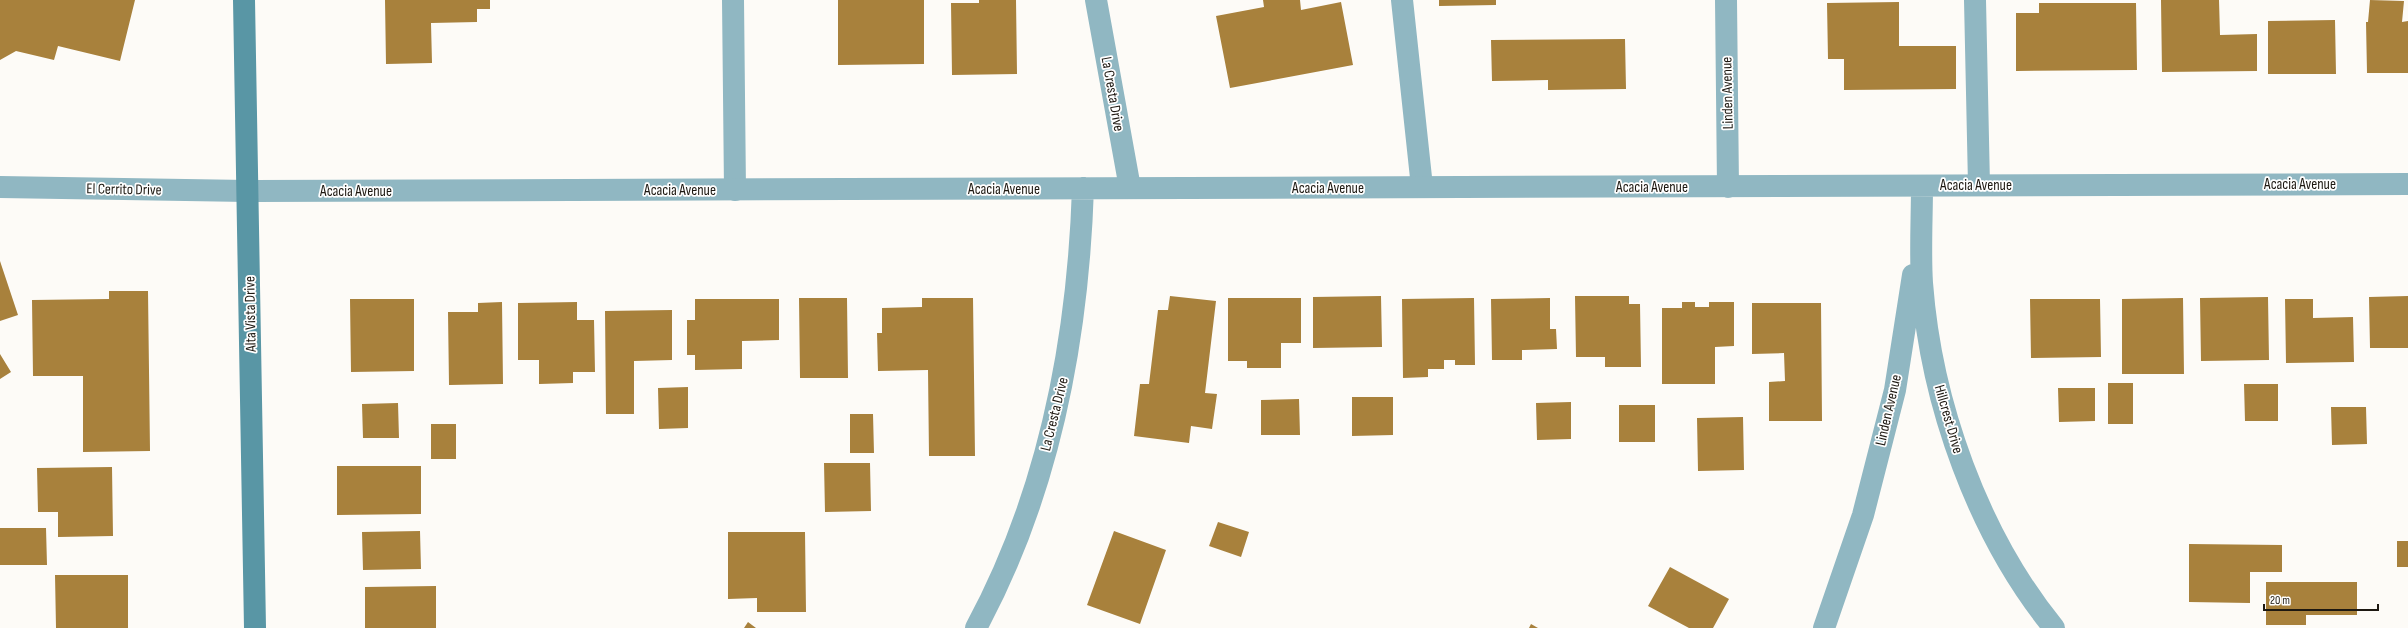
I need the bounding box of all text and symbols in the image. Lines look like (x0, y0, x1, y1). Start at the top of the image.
street label: La Cresta Drive (1097, 55, 1128, 133)
street label: Linden Avenue (1717, 57, 1738, 129)
street label: Acacia Avenue (2263, 175, 2336, 194)
street label: Acacia Avenue (1939, 176, 2012, 195)
street label: Acacia Avenue (1615, 178, 1688, 197)
street label: El Cerrito Drive (86, 179, 162, 200)
street label: Acacia Avenue (1291, 179, 1364, 198)
street label: Acacia Avenue (967, 180, 1040, 199)
street label: Acacia Avenue (643, 181, 716, 200)
street label: Acacia Avenue (319, 182, 392, 201)
street label: Alta Vista Drive (240, 276, 261, 353)
street label: Linden Avenue (1871, 373, 1906, 448)
street label: La Cresta Drive (1036, 375, 1073, 453)
street label: Hillcrest Drive (1930, 383, 1967, 456)
scale bar (2264, 586, 2378, 612)
text: 20 m (2270, 593, 2290, 608)

